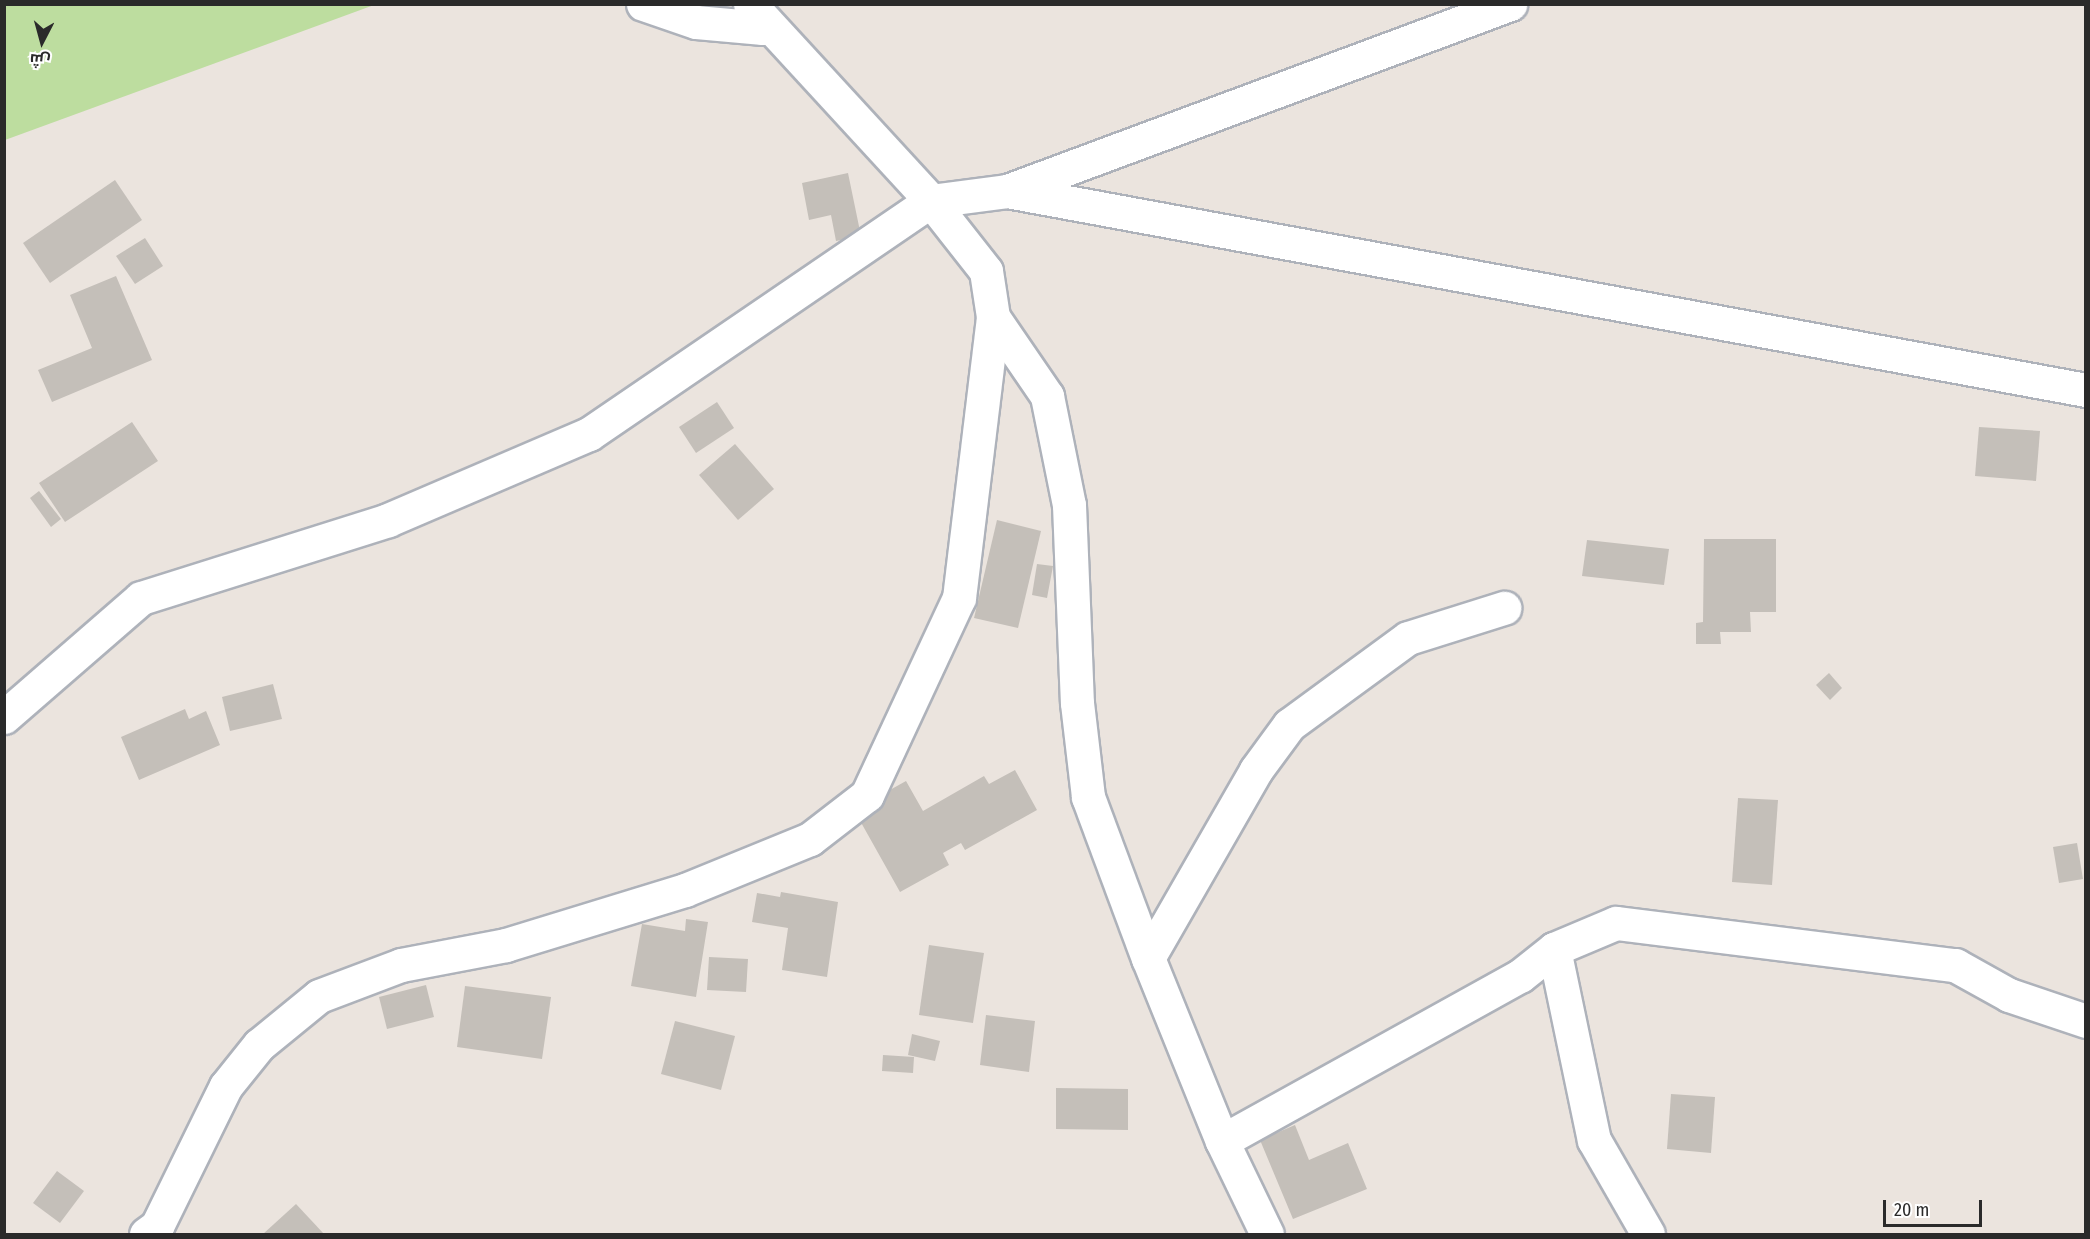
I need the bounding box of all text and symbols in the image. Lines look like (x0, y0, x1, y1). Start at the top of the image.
north arrow (12, 12, 72, 72)
text: ش (29, 50, 51, 71)
scale bar (1886, 1188, 1985, 1226)
text: 20 m (1894, 1199, 1929, 1221)

